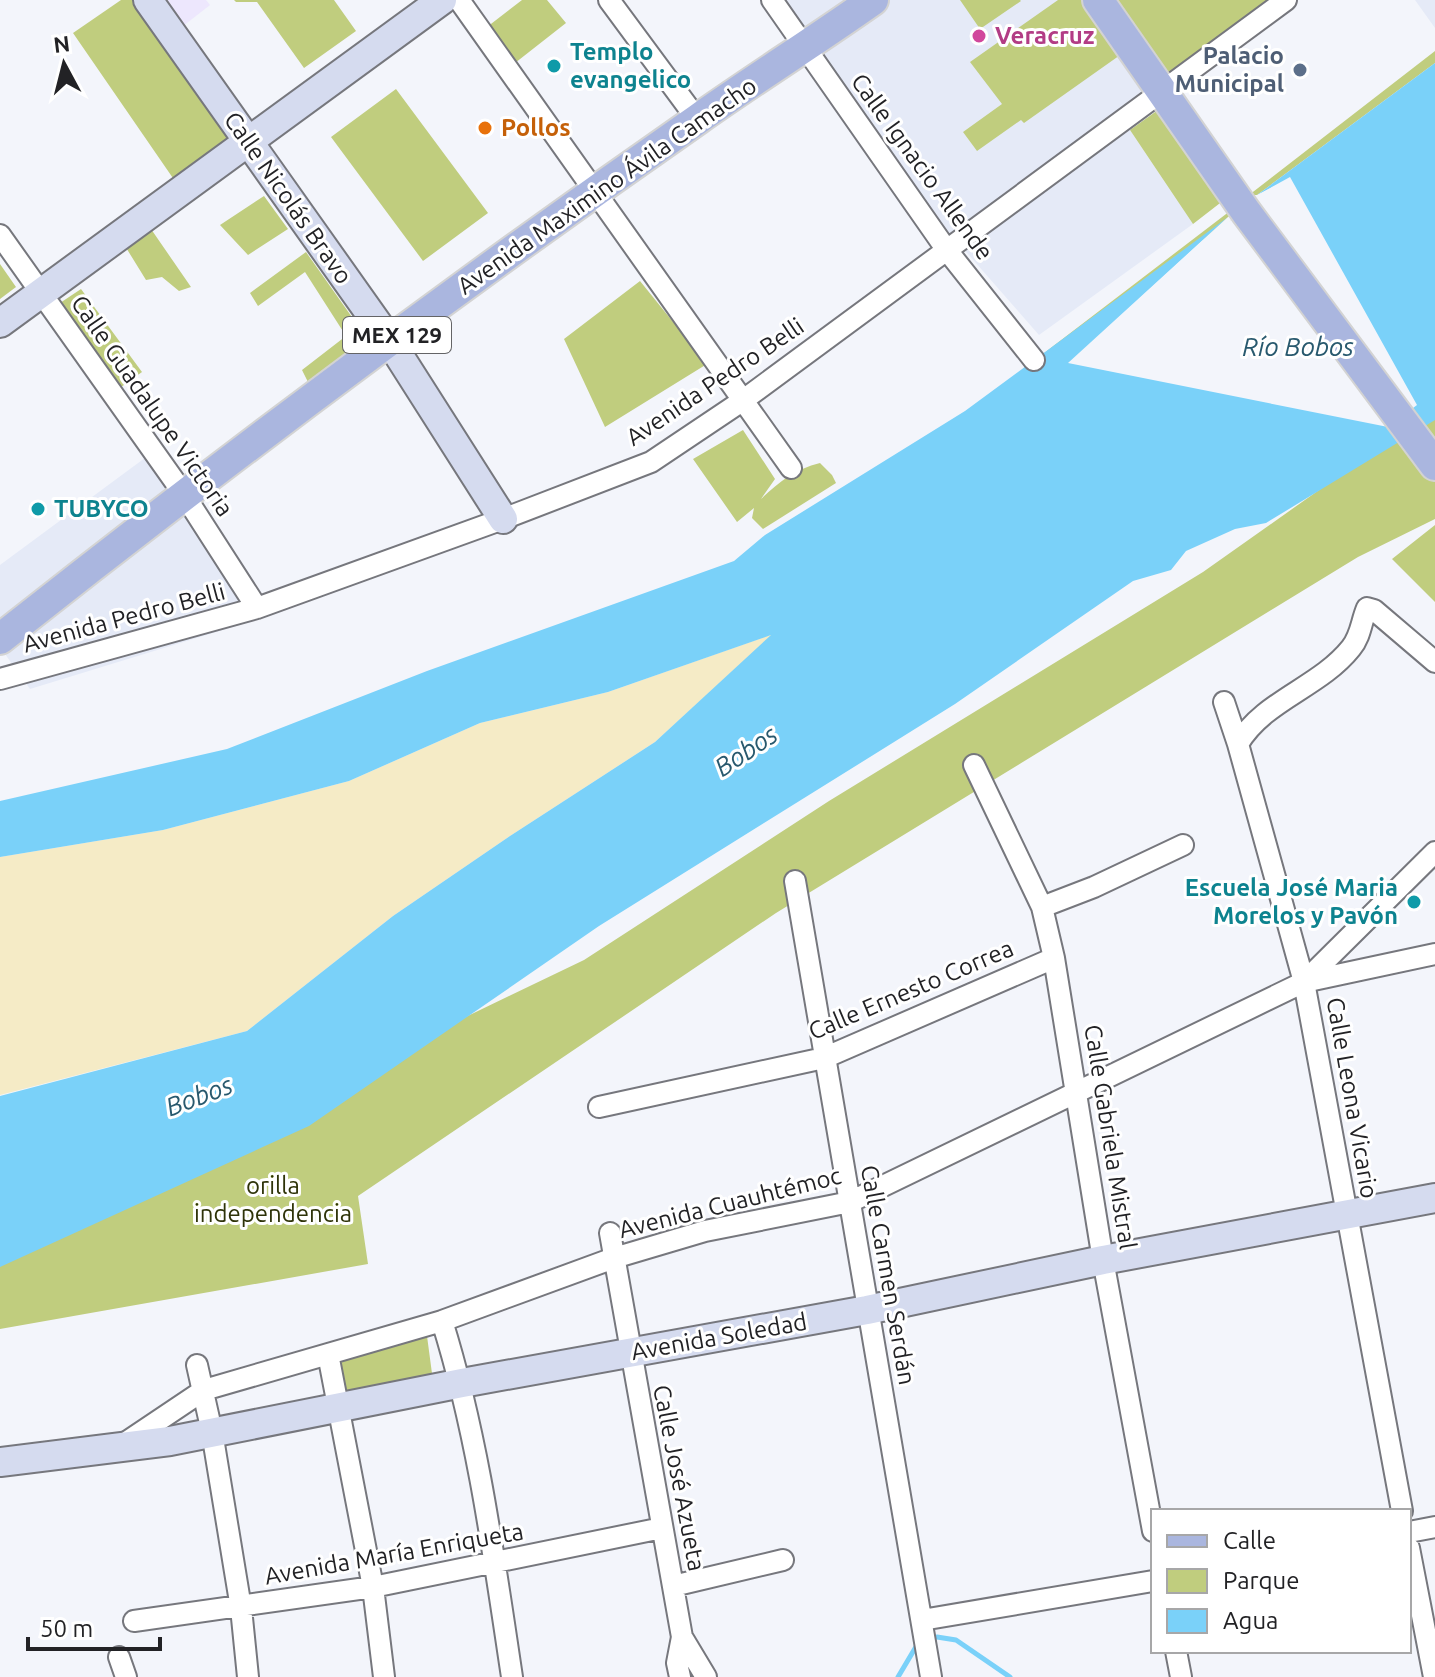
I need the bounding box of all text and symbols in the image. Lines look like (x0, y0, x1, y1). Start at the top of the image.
place label: Veracruz (995, 22, 1095, 49)
north arrow (24, 24, 104, 104)
marker: Veracruz (970, 27, 988, 45)
text: N (52, 30, 71, 57)
place label: Templo evangelico (570, 38, 691, 93)
place label: Palacio Municipal (1175, 42, 1284, 97)
marker: Templo evangelico (545, 57, 563, 75)
marker: Palacio Municipal (1291, 61, 1309, 79)
street label: Calle Ignacio Allende (846, 68, 999, 265)
street label: Avenida Maximino Ávila Camacho (452, 71, 761, 299)
street label: Calle Nicolás Bravo (219, 107, 358, 289)
place label: Pollos (501, 114, 571, 141)
marker: Pollos (476, 119, 494, 137)
street label: Calle Guadalupe Victoria (66, 290, 239, 521)
street label: Avenida Pedro Belli (621, 312, 809, 451)
road number: MEX 129 (343, 317, 451, 353)
water label: Río Bobos (1242, 332, 1354, 361)
place label: TUBYCO (54, 495, 149, 522)
marker: TUBYCO (29, 500, 47, 518)
street label: Avenida Pedro Belli (20, 578, 228, 658)
water label: Bobos (709, 719, 783, 782)
place label: Escuela José Maria Morelos y Pavón (1185, 874, 1398, 929)
marker: Escuela José Maria Morelos y Pavón (1405, 893, 1423, 911)
street label: Calle Ernesto Correa (804, 934, 1017, 1045)
street label: Calle Leona Vicario (1322, 995, 1383, 1201)
street label: Calle Gabriela Mistral (1079, 1023, 1142, 1251)
water label: Bobos (161, 1070, 236, 1121)
street label: Avenida Cuauhtémoc (616, 1162, 844, 1243)
street label: Calle Carmen Serdán (856, 1163, 921, 1387)
park label: orilla independencia (194, 1172, 352, 1227)
street label: Avenida Soledad (629, 1308, 809, 1365)
street label: Calle José Azueta (648, 1383, 711, 1573)
legend (1151, 1509, 1411, 1653)
street label: Avenida María Enriqueta (262, 1517, 525, 1590)
text: Calle (1223, 1527, 1276, 1554)
text: Parque (1223, 1567, 1300, 1594)
scale bar (28, 1601, 160, 1651)
text: Agua (1223, 1607, 1278, 1634)
text: 50 m (40, 1615, 93, 1642)

